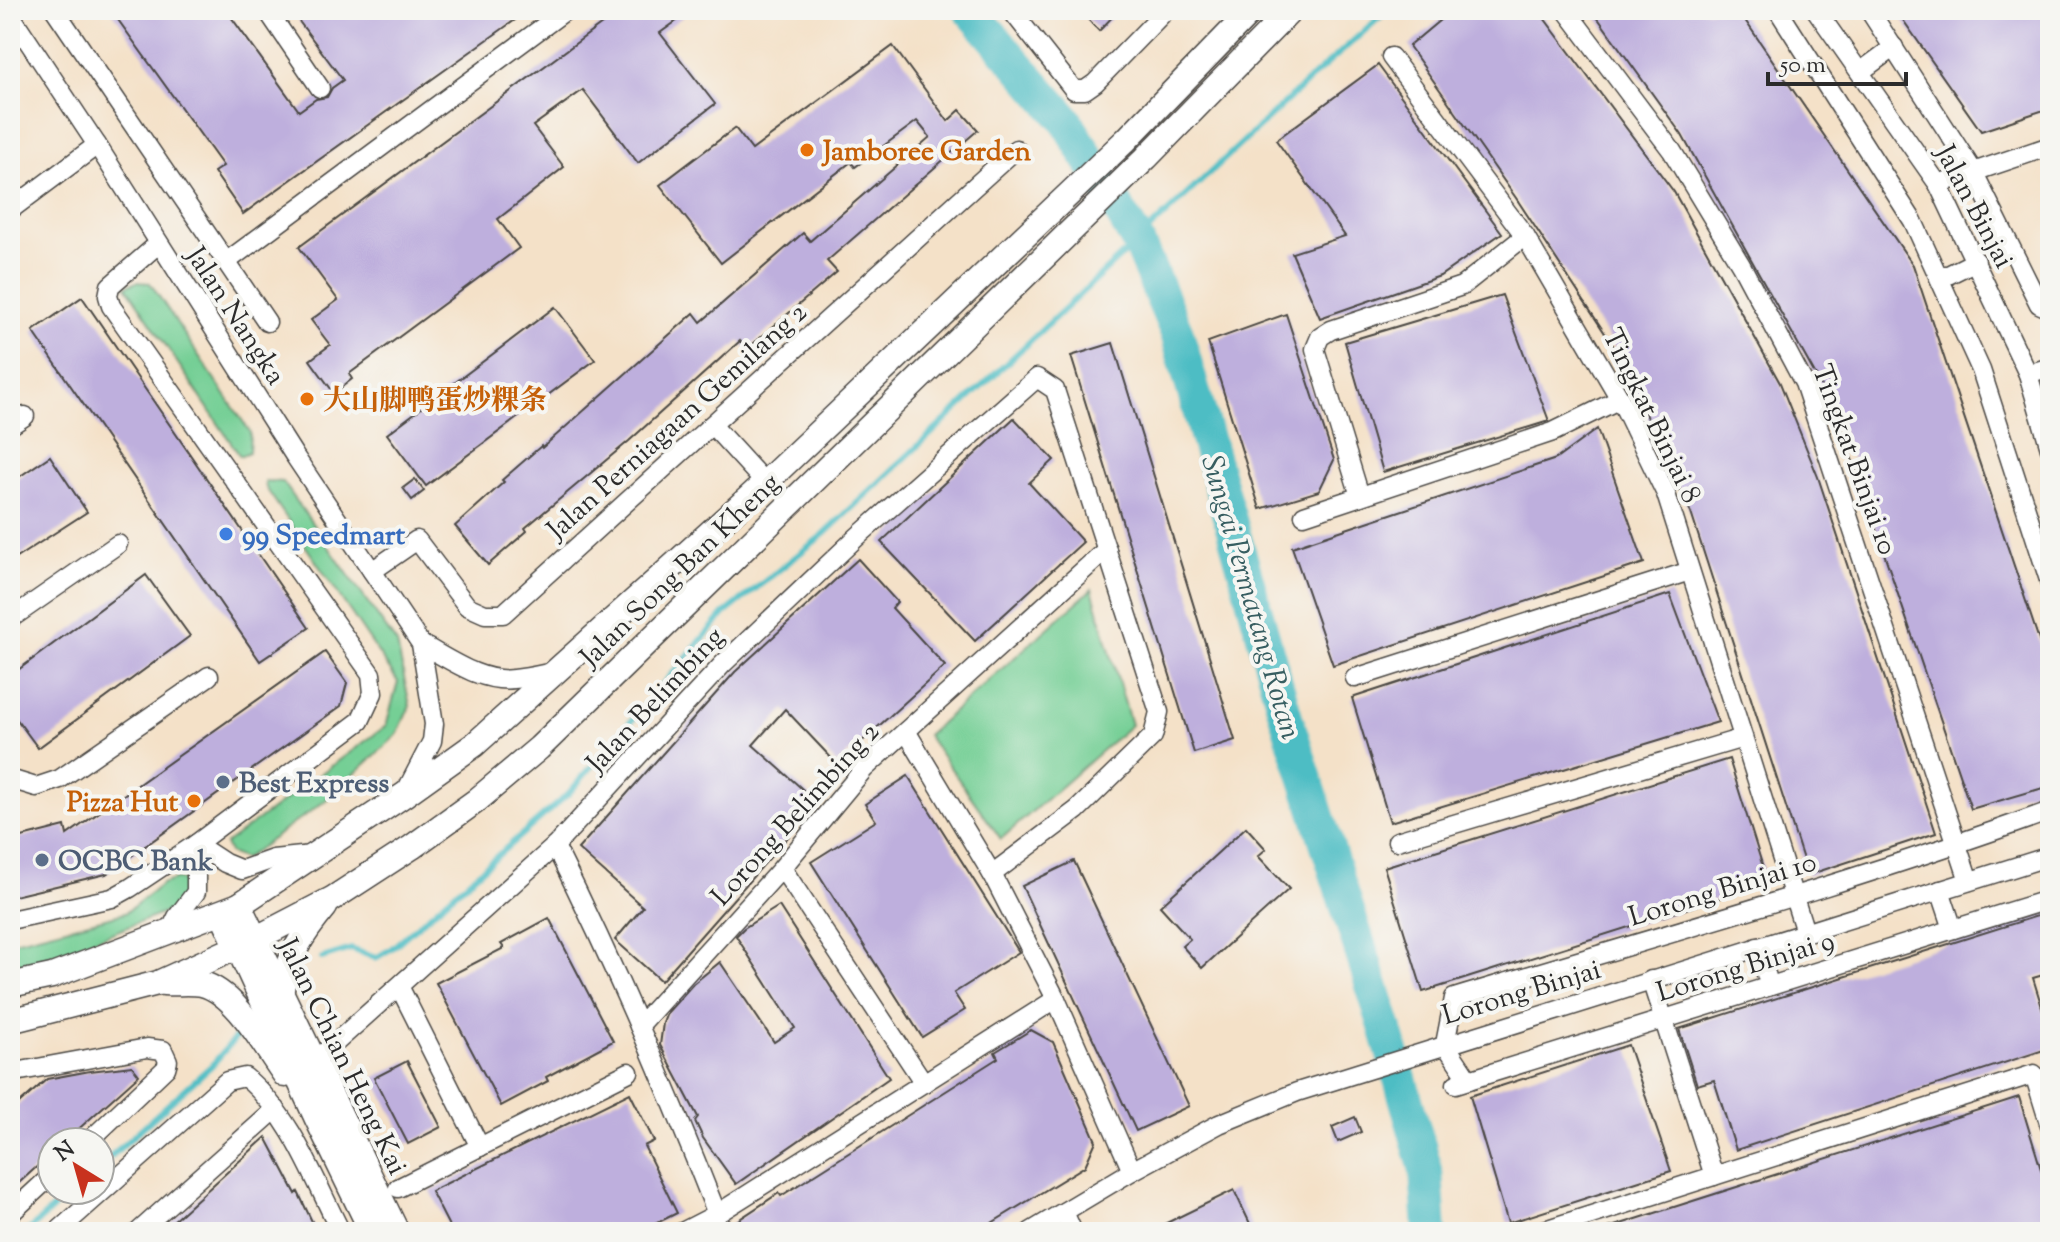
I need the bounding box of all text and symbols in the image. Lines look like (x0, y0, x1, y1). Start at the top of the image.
scale bar (1768, 36, 1906, 86)
text: 50 m (1778, 49, 1826, 83)
place label: Jamboree Garden (821, 133, 1032, 173)
street label: Jalan Binjai (1923, 137, 2023, 276)
marker: Jamboree Garden (798, 141, 816, 159)
street label: Jalan Nangka (174, 238, 294, 394)
street label: Jalan Perniagaan Gemilang 2 (537, 294, 817, 552)
street label: Tingkat Binjai 8 (1591, 322, 1710, 510)
street label: Tingkat Binjai 10 (1800, 359, 1906, 561)
place label: 大山脚鸭蛋炒粿条 (323, 382, 547, 422)
marker: 大山脚鸭蛋炒粿条 (298, 390, 316, 408)
water label: Sungai Permatang Rotan (1188, 450, 1311, 745)
street label: Jalan Song Ban Kheng (571, 465, 790, 679)
place label: 99 Speedmart (242, 517, 405, 557)
marker: 99 Speedmart (217, 525, 235, 543)
street label: Jalan Belimbing (577, 619, 734, 784)
street label: Lorong Belimbing 2 (703, 714, 890, 916)
place label: Best Express (239, 765, 389, 805)
marker: Best Express (214, 773, 232, 791)
place label: Pizza Hut (67, 784, 178, 824)
marker: Pizza Hut (185, 792, 203, 810)
place label: OCBC Bank (58, 843, 214, 883)
street label: Lorong Binjai 10 (1624, 843, 1822, 938)
marker: OCBC Bank (33, 851, 51, 869)
street label: Lorong Binjai 9 (1652, 922, 1840, 1014)
street label: Jalan Chian Heng Kai (266, 930, 416, 1182)
street label: Lorong Binjai (1438, 951, 1606, 1037)
north arrow (36, 1126, 116, 1206)
text: N (49, 1134, 83, 1170)

